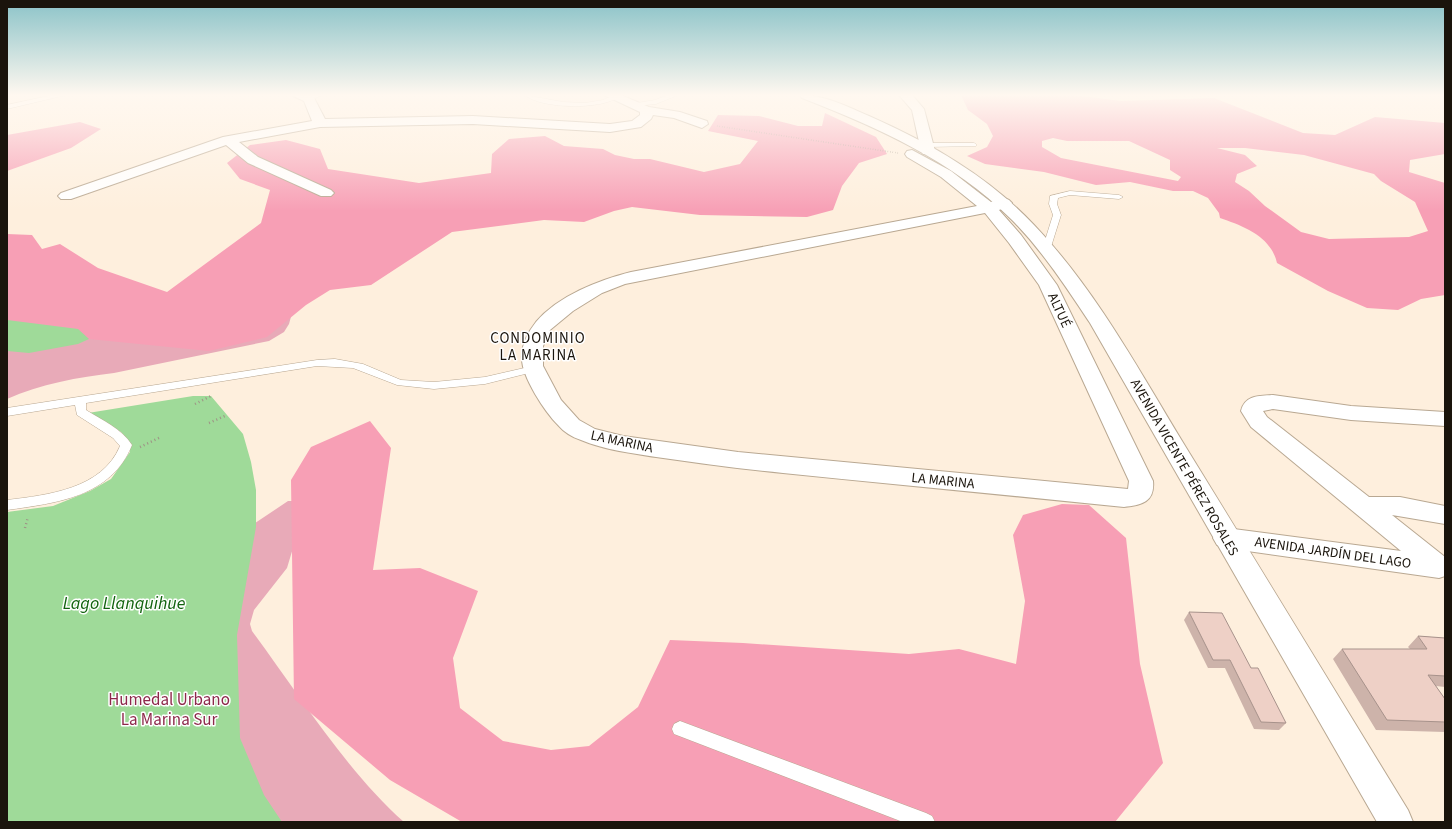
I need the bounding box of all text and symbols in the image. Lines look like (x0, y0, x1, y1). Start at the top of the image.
street label: ALTUÉ (1042, 290, 1076, 331)
district label: CONDOMINIO LA MARINA (490, 328, 586, 366)
street label: AVENIDA VICENTE PÉREZ ROSALES (1125, 375, 1243, 560)
street label: LA MARINA (589, 426, 655, 458)
street label: LA MARINA (910, 468, 976, 494)
street label: AVENIDA JARDÍN DEL LAGO (1253, 532, 1412, 574)
water label: Lago Llanquihue (63, 591, 186, 616)
park label: Humedal Urbano La Marina Sur (108, 688, 230, 732)

